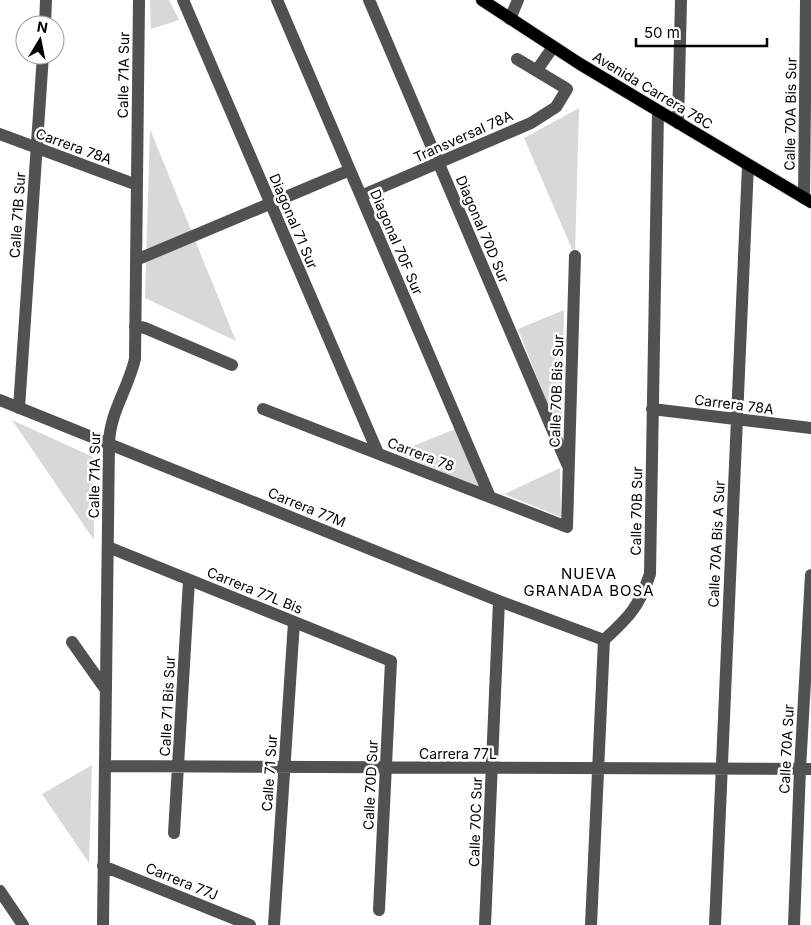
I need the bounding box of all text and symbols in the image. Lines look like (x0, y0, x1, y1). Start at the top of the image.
north arrow (15, 15, 65, 65)
scale bar (636, 15, 767, 47)
text: N (36, 17, 49, 36)
text: 50 m (644, 23, 680, 42)
street label: Calle 71A Sur (114, 31, 132, 119)
street label: Avenida Carrera 78C (590, 47, 716, 133)
street label: Calle 70A Bis Sur (781, 57, 799, 171)
street label: Transversal 78A (411, 106, 515, 165)
street label: Carrera 78A (34, 124, 115, 168)
street label: Calle 71B Sur (6, 171, 28, 259)
street label: Diagonal 71 Sur (266, 171, 322, 271)
street label: Diagonal 70D Sur (453, 173, 513, 285)
street label: Diagonal 70F Sur (367, 187, 427, 297)
street label: Calle 70B Bis Sur (546, 334, 566, 448)
street label: Carrera 78A (693, 391, 775, 417)
street label: Calle 71A Sur (85, 431, 103, 519)
street label: Carrera 78 (385, 433, 457, 475)
street label: Calle 70B Sur (627, 466, 645, 556)
street label: Calle 70A Bis A Sur (704, 480, 728, 608)
street label: Carrera 77M (266, 484, 348, 530)
street label: Carrera 77L Bis (205, 563, 305, 617)
district label: NUEVA GRANADA BOSA (524, 564, 654, 600)
street label: Calle 71 Bis Sur (156, 655, 178, 757)
street label: Calle 70A Sur (775, 704, 797, 794)
street label: Calle 71 Sur (258, 734, 280, 812)
street label: Calle 70D Sur (359, 740, 381, 830)
street label: Carrera 77L (419, 745, 497, 762)
street label: Calle 70C Sur (465, 777, 485, 867)
street label: Carrera 77J (143, 859, 221, 903)

